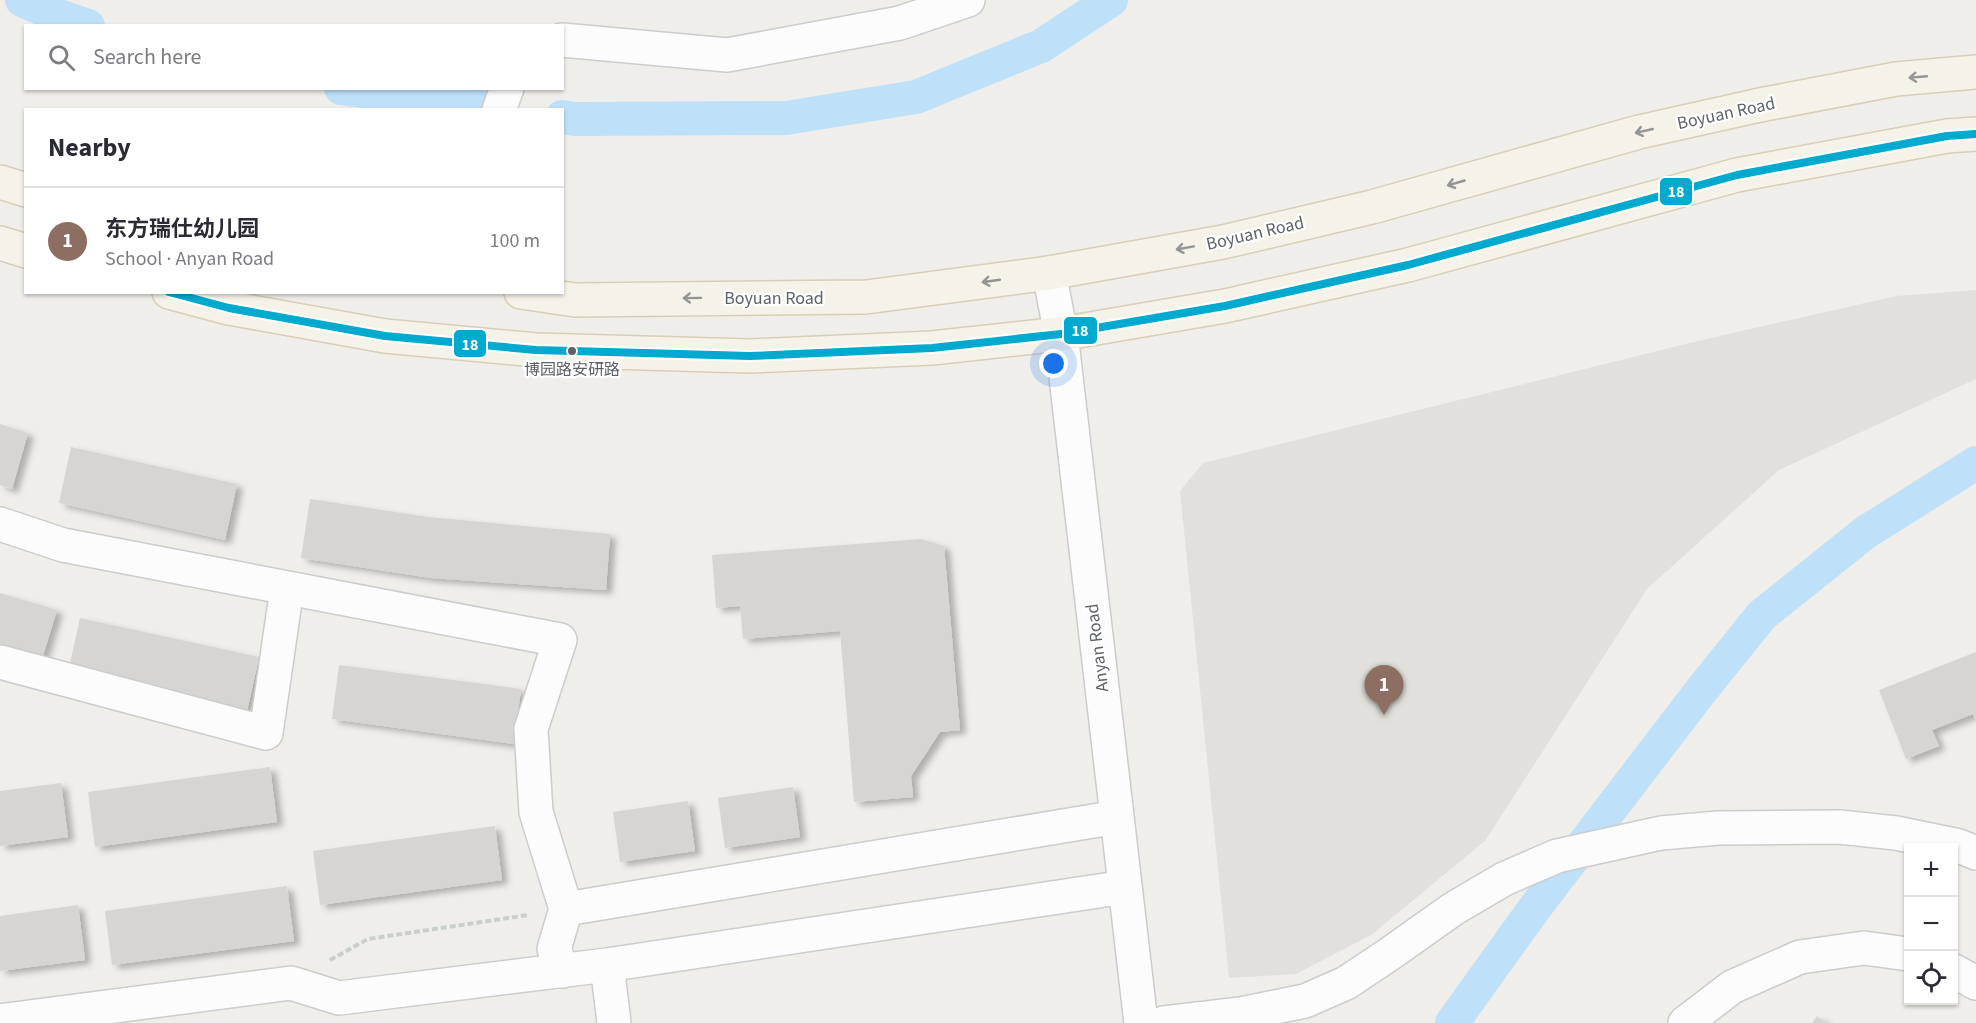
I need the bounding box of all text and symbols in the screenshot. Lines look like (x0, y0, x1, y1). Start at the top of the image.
search box (24, 24, 564, 90)
icon: search (45, 41, 78, 74)
text: Search here (93, 41, 201, 73)
one-way arrow (1908, 72, 1928, 83)
street label: Boyuan Road (1675, 91, 1777, 136)
one-way arrow (1635, 125, 1654, 137)
text: Nearby (48, 129, 131, 166)
line badge: 18 (1659, 177, 1693, 206)
one-way arrow (1447, 178, 1466, 189)
text: 18 (1668, 181, 1684, 203)
street label: Boyuan Road (1204, 210, 1306, 257)
text: 东方瑞仕幼儿园 (105, 213, 259, 245)
text: 1 (62, 227, 73, 255)
text: 100 m (490, 227, 540, 255)
one-way arrow (1176, 243, 1195, 254)
text: School · Anyan Road (105, 245, 274, 273)
one-way arrow (982, 275, 1002, 286)
street label: Boyuan Road (724, 286, 824, 311)
one-way arrow (683, 292, 703, 304)
line badge: 18 (1063, 316, 1098, 345)
text: 18 (1072, 320, 1088, 342)
line badge: 18 (453, 329, 487, 358)
text: 18 (462, 334, 478, 356)
marker: 博园路安研路 (566, 345, 578, 357)
your location (1039, 349, 1068, 378)
place label: 博园路安研路 (524, 359, 620, 381)
street label: Anyan Road (1080, 602, 1115, 694)
pin: 1 (1364, 666, 1404, 715)
map controls (1904, 843, 1958, 1005)
button: + (1904, 843, 1958, 897)
button: − (1904, 897, 1958, 951)
button: locate (1904, 951, 1958, 1005)

